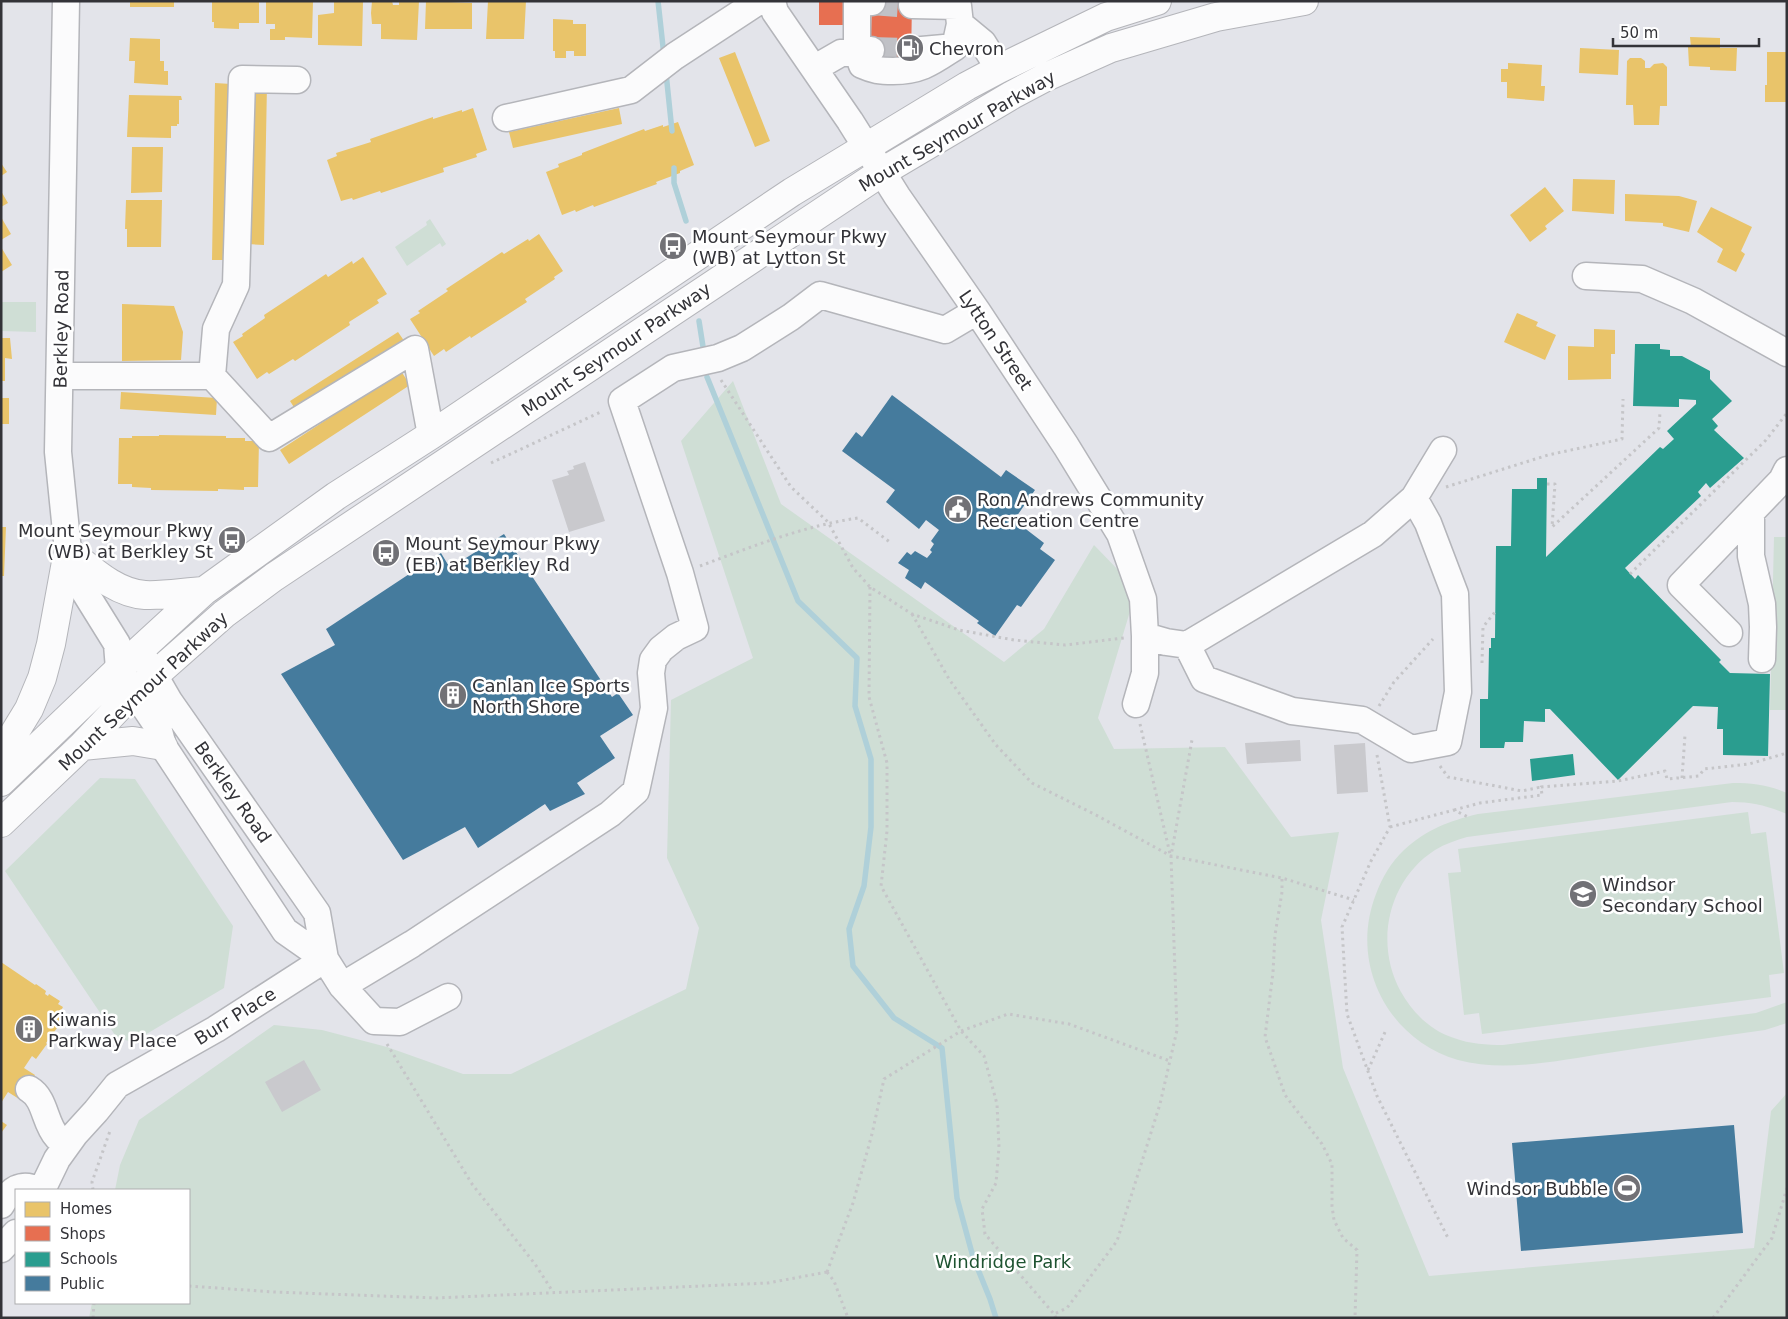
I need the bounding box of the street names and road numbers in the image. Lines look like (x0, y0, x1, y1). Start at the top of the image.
street label: Mount Seymour Parkway (855, 66, 1059, 196)
street label: Berkley Road (49, 269, 73, 389)
street label: Mount Seymour Parkway (517, 278, 715, 420)
street label: Lytton Street (955, 286, 1037, 394)
street label: Mount Seymour Parkway (54, 607, 232, 775)
street label: Berkley Road (190, 737, 276, 847)
street label: Burr Place (190, 983, 280, 1049)

